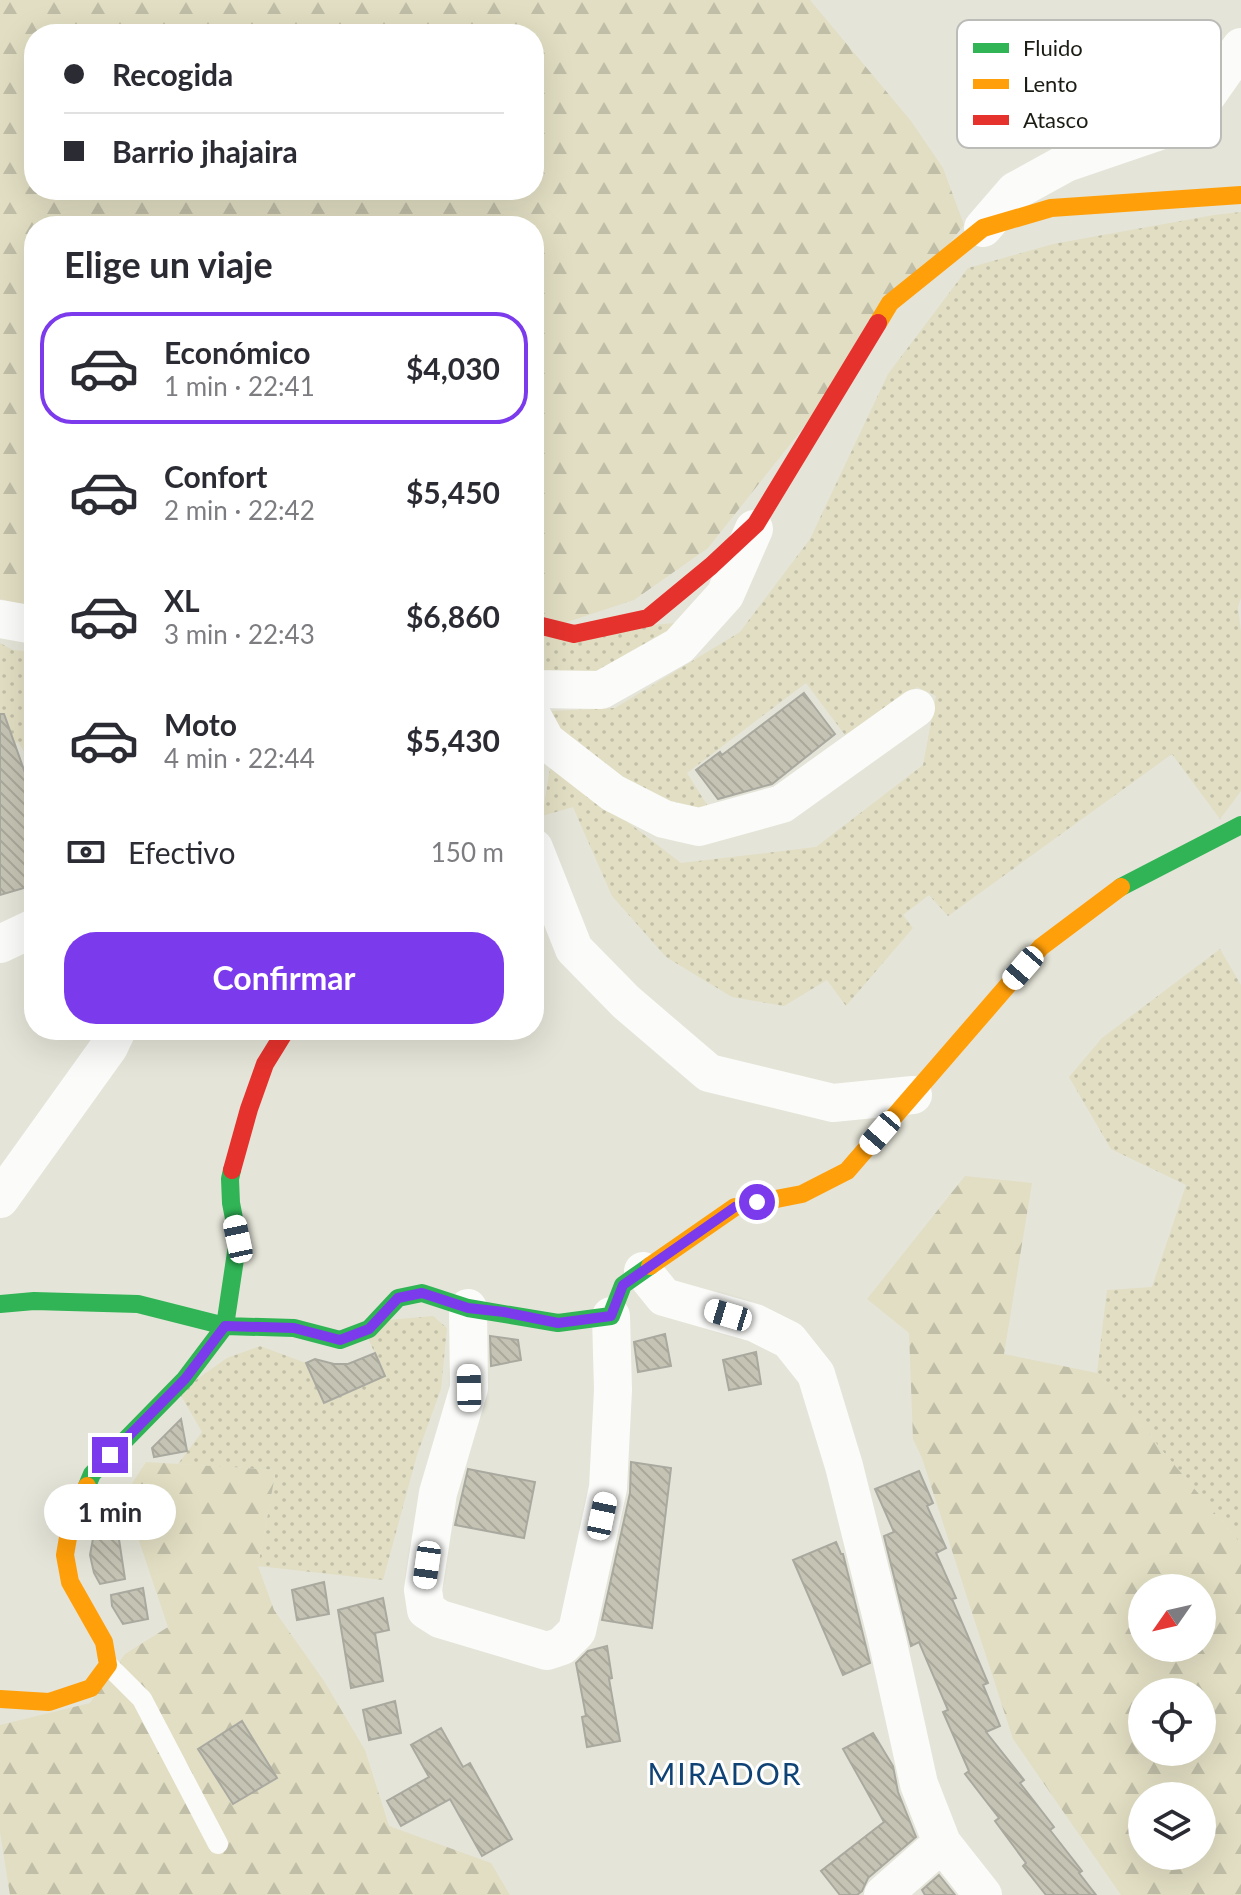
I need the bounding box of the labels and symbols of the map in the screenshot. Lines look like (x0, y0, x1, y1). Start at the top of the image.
legend (957, 20, 1221, 148)
text: Fluido (1023, 34, 1083, 61)
text: Lento (1023, 70, 1078, 97)
text: Atasco (1023, 106, 1088, 133)
car (998, 942, 1048, 994)
car (855, 1107, 905, 1159)
route start (739, 1184, 775, 1220)
car (221, 1213, 255, 1265)
car (702, 1297, 754, 1333)
car (457, 1364, 481, 1412)
route end (92, 1437, 128, 1473)
callout: 1 min (44, 1483, 176, 1539)
car (585, 1490, 619, 1542)
car (412, 1540, 442, 1590)
north arrow (1128, 1574, 1216, 1662)
district label: MIRADOR (648, 1755, 803, 1791)

